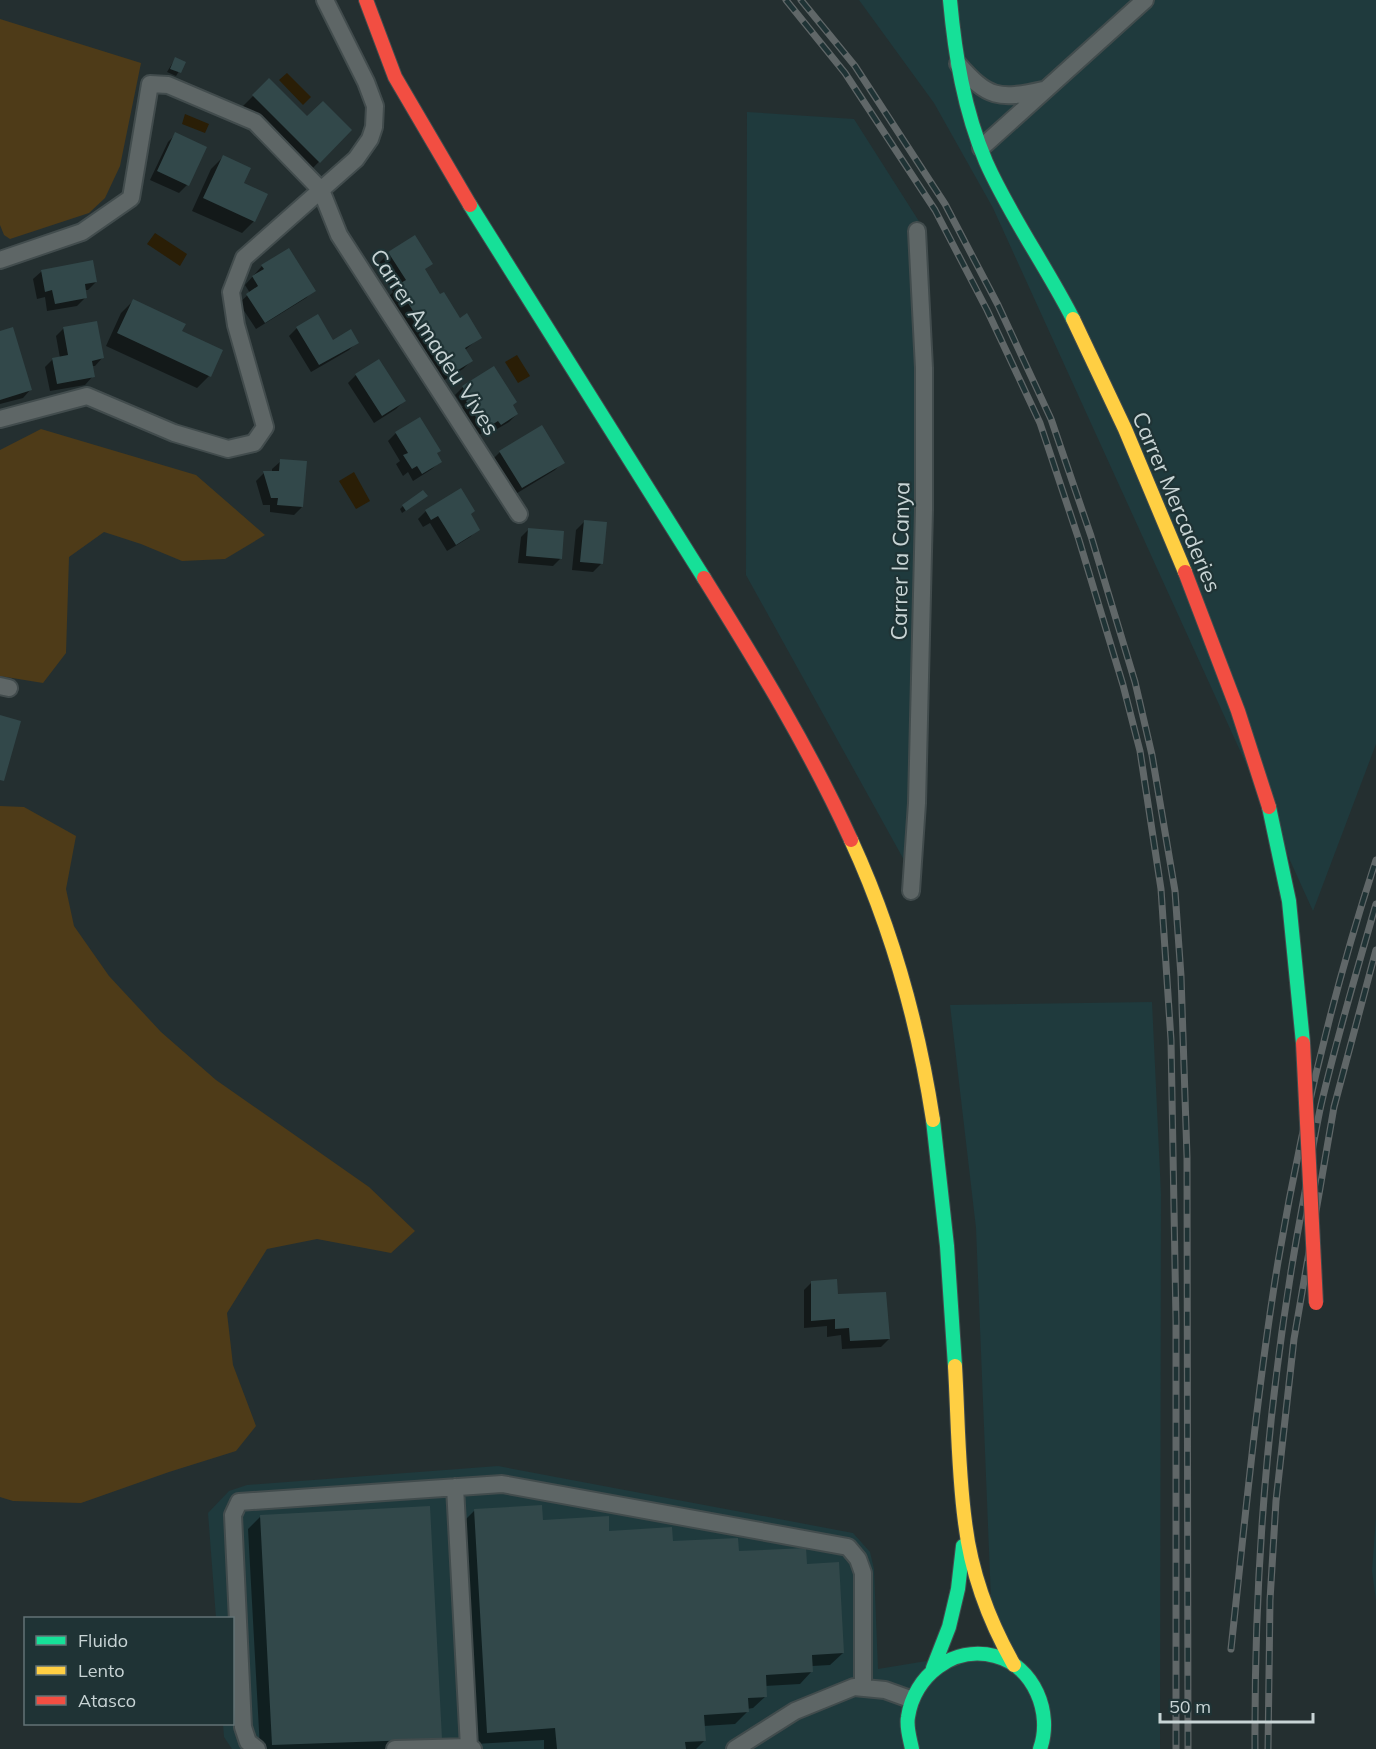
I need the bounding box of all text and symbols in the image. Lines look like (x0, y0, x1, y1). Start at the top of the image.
street label: Carrer Amadeu Vives (364, 244, 506, 440)
street label: Carrer Mercaderies (1126, 408, 1228, 596)
street label: Carrer la Canya (885, 481, 915, 641)
legend (24, 1617, 234, 1725)
text: Fluido (78, 1629, 128, 1652)
text: Lento (78, 1659, 125, 1682)
scale bar (1160, 1686, 1313, 1724)
text: Atasco (78, 1689, 136, 1712)
text: 50 m (1169, 1695, 1211, 1718)

